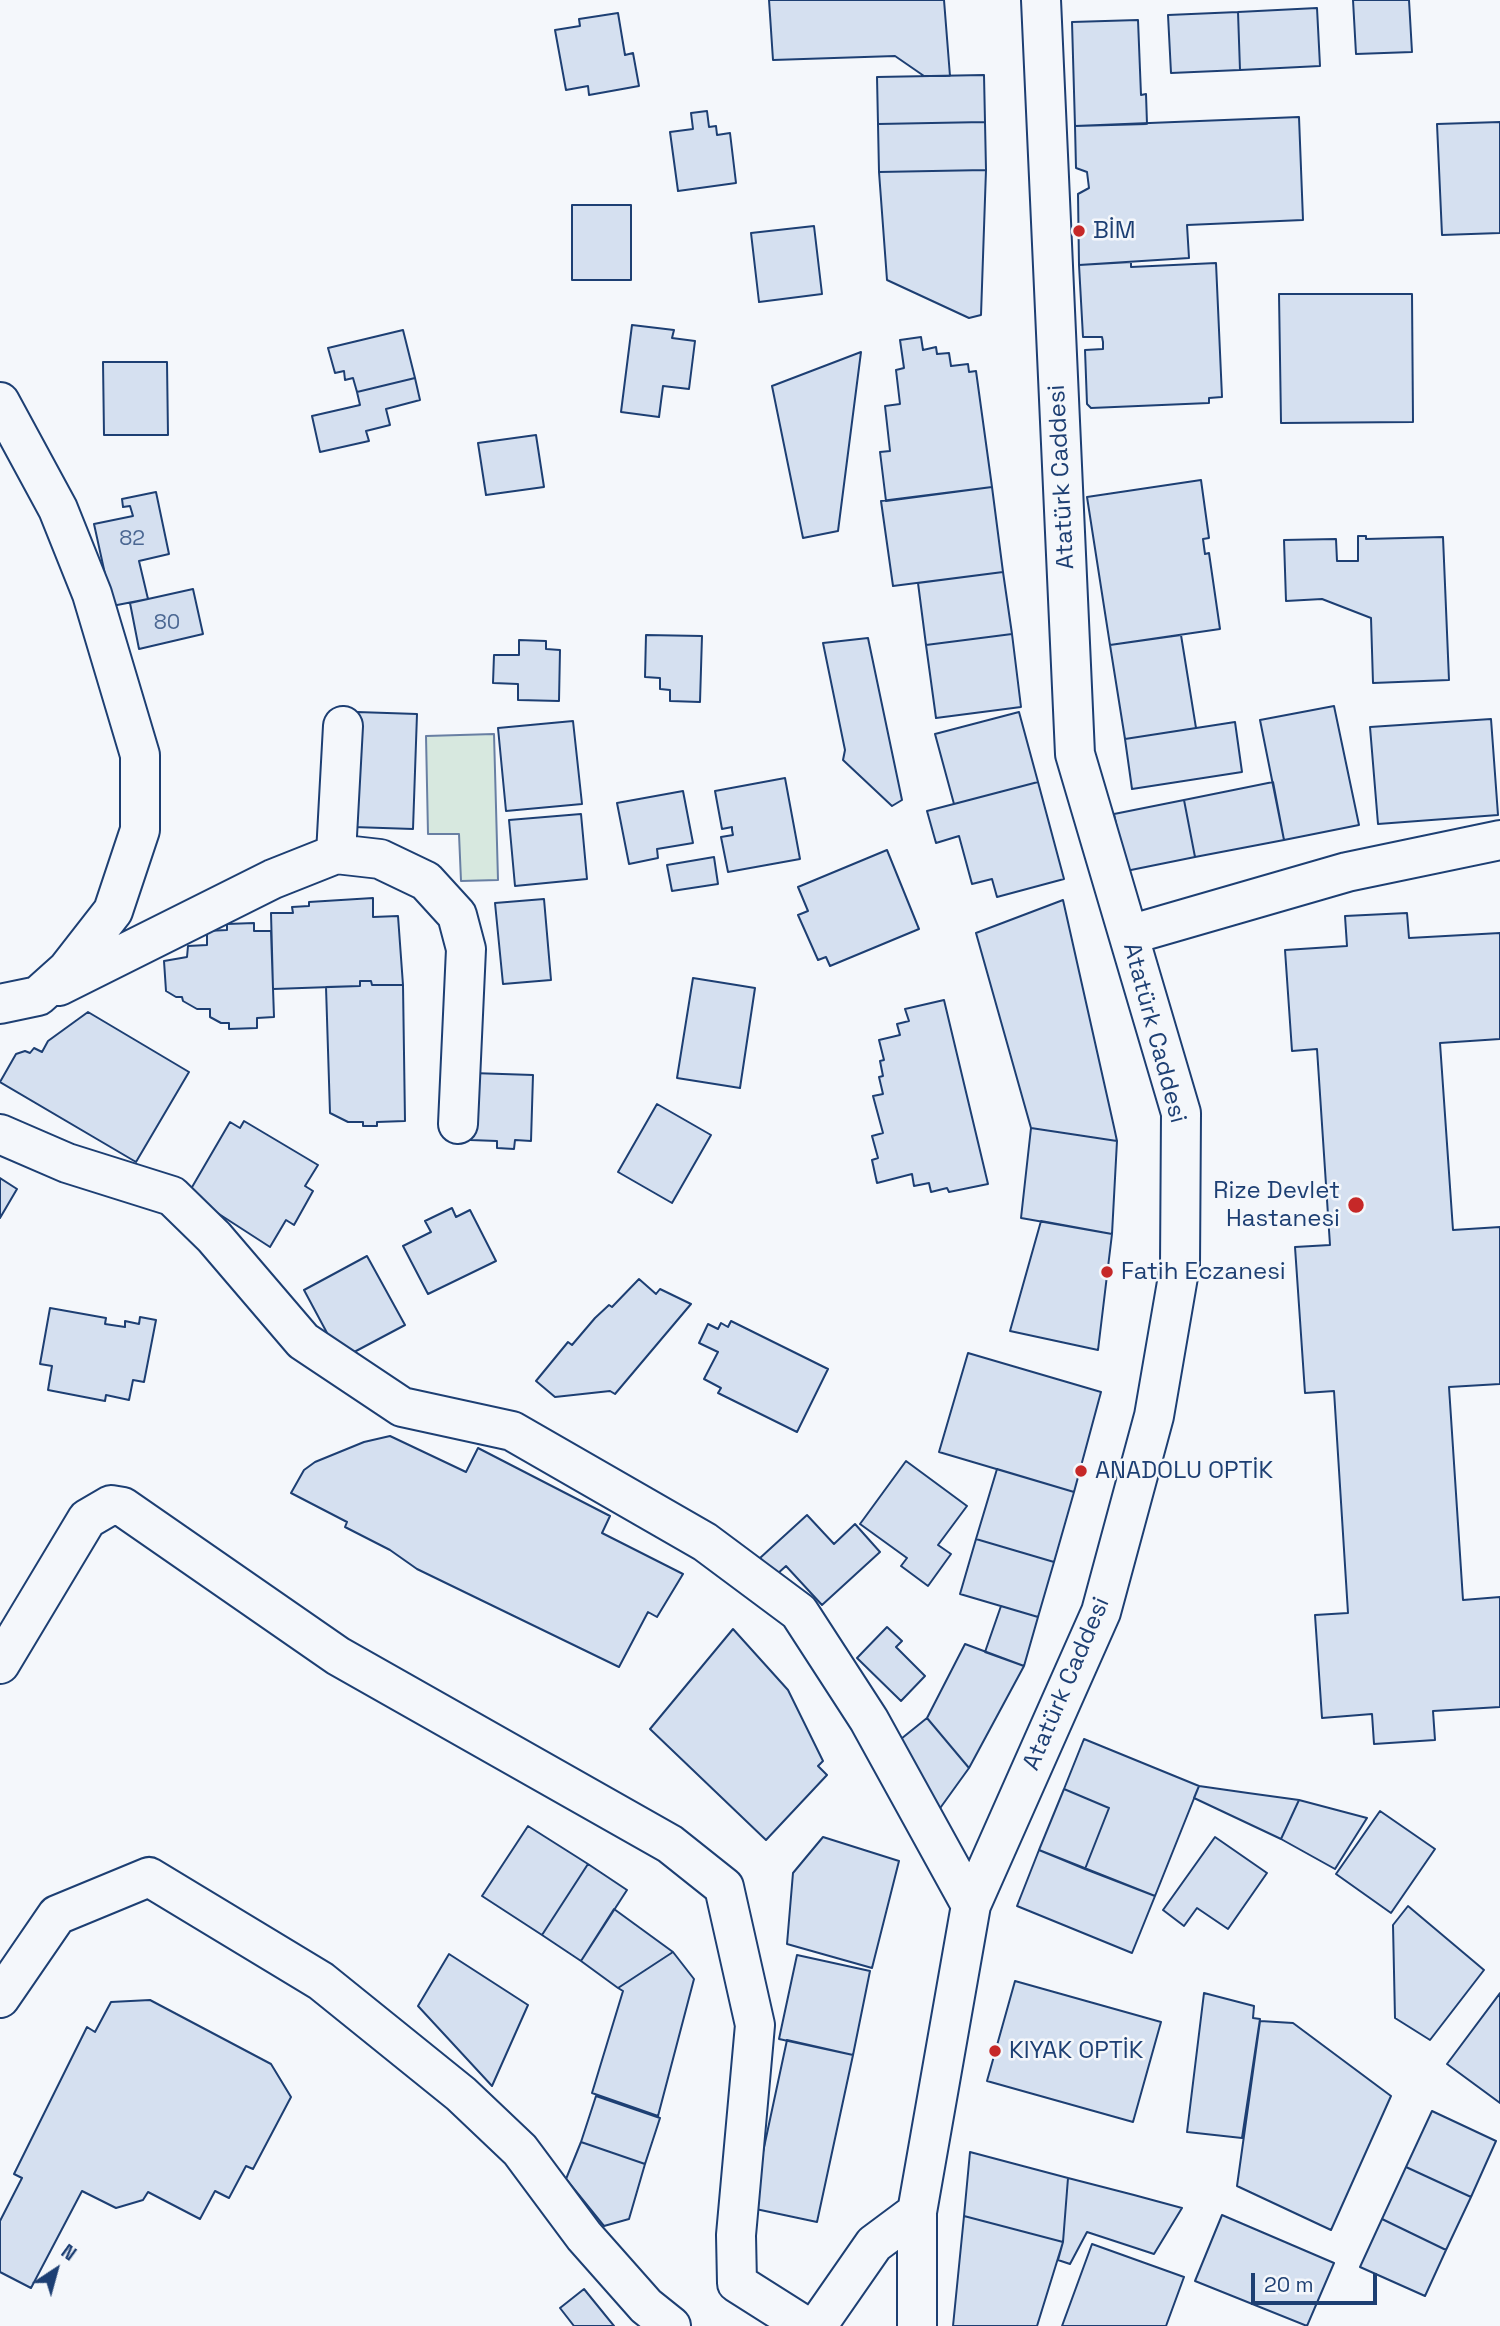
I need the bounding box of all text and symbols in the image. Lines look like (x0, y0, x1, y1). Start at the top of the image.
place label: BİM (1093, 217, 1135, 245)
marker: BİM (1071, 223, 1087, 239)
street label: Atatürk Caddesi (1043, 384, 1081, 570)
house number: 82 (119, 526, 145, 552)
house number: 80 (154, 610, 180, 636)
street label: Atatürk Caddesi (1116, 940, 1192, 1126)
place label: Rize Devlet Hastanesi (1213, 1177, 1340, 1233)
marker: Rize Devlet Hastanesi (1346, 1195, 1366, 1215)
place label: Fatih Eczanesi (1121, 1258, 1286, 1286)
marker: Fatih Eczanesi (1099, 1264, 1115, 1280)
place label: ANADOLU OPTİK (1095, 1457, 1273, 1485)
marker: ANADOLU OPTİK (1073, 1463, 1089, 1479)
street label: Atatürk Caddesi (1018, 1593, 1116, 1775)
place label: KIYAK OPTİK (1009, 2037, 1143, 2065)
marker: KIYAK OPTİK (987, 2043, 1003, 2059)
north arrow (21, 2235, 91, 2305)
text: N (56, 2239, 81, 2266)
scale bar (1255, 2260, 1381, 2304)
text: 20 m (1264, 2271, 1314, 2298)

